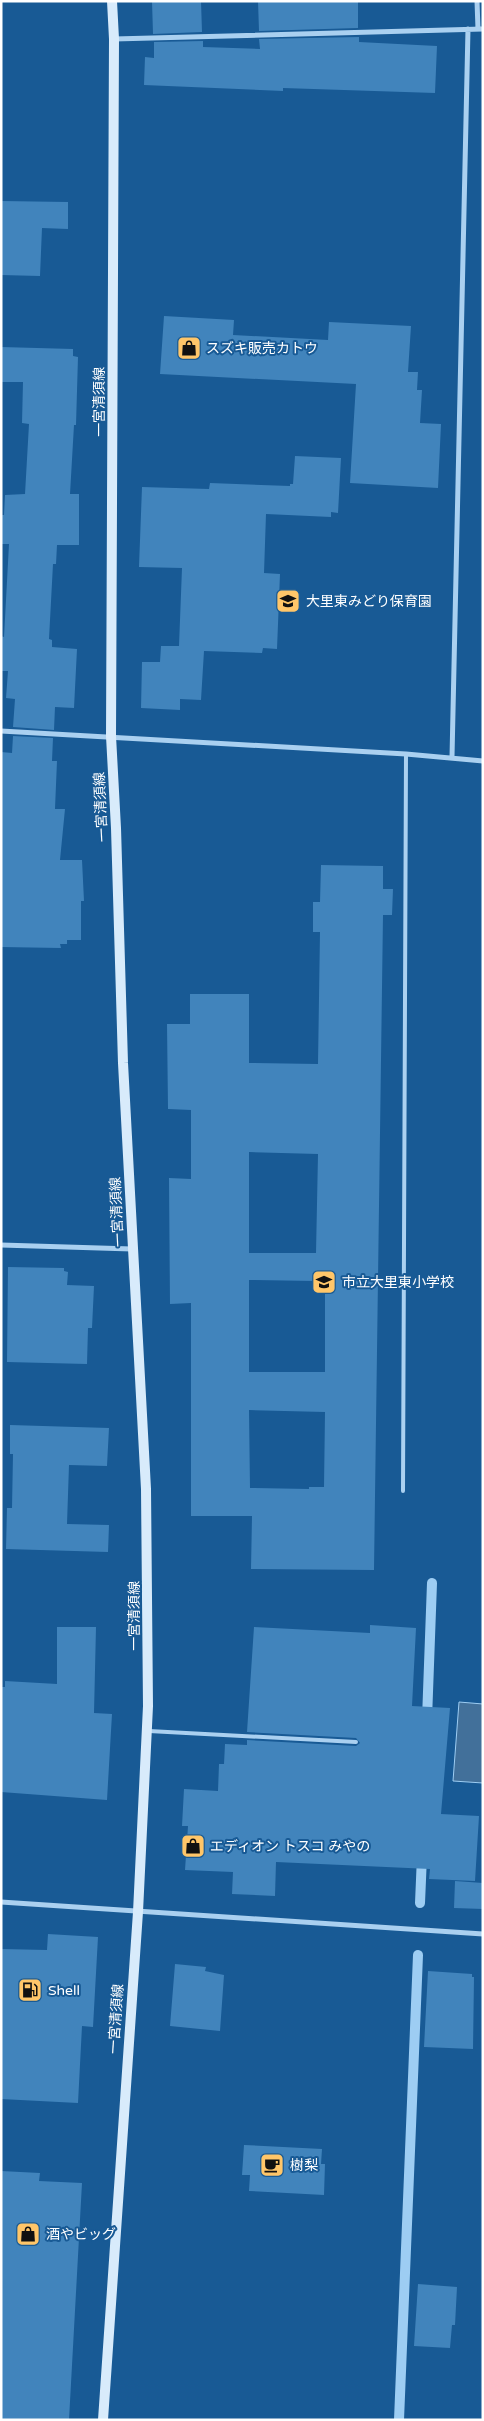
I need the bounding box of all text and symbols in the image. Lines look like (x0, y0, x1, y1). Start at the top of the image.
shop icon: スズキ販売カトウ (176, 335, 202, 361)
place label: スズキ販売カトウ (206, 340, 318, 357)
street label: 一宮清須線 (91, 367, 108, 437)
school or university icon: 大里東みどり保育園 (275, 588, 301, 614)
place label: 大里東みどり保育園 (306, 593, 432, 610)
street label: 一宮清須線 (91, 772, 111, 842)
street label: 一宮清須線 (107, 1177, 127, 1247)
school or university icon: 市立大里東小学校 (311, 1269, 337, 1295)
place label: 市立大里東小学校 (342, 1274, 454, 1291)
street label: 一宮清須線 (126, 1581, 143, 1651)
shop icon: エディオン トスコ みやの (180, 1833, 206, 1859)
place label: エディオン トスコ みやの (210, 1838, 370, 1855)
fuel station icon: Shell (17, 1977, 43, 2003)
place label: Shell (48, 1982, 80, 1999)
street label: 一宮清須線 (105, 1983, 127, 2055)
cafe icon: 樹梨 (259, 2152, 285, 2178)
place label: 樹梨 (290, 2157, 318, 2174)
shop icon: 酒やビッグ (15, 2221, 41, 2247)
place label: 酒やビッグ (46, 2226, 116, 2243)

